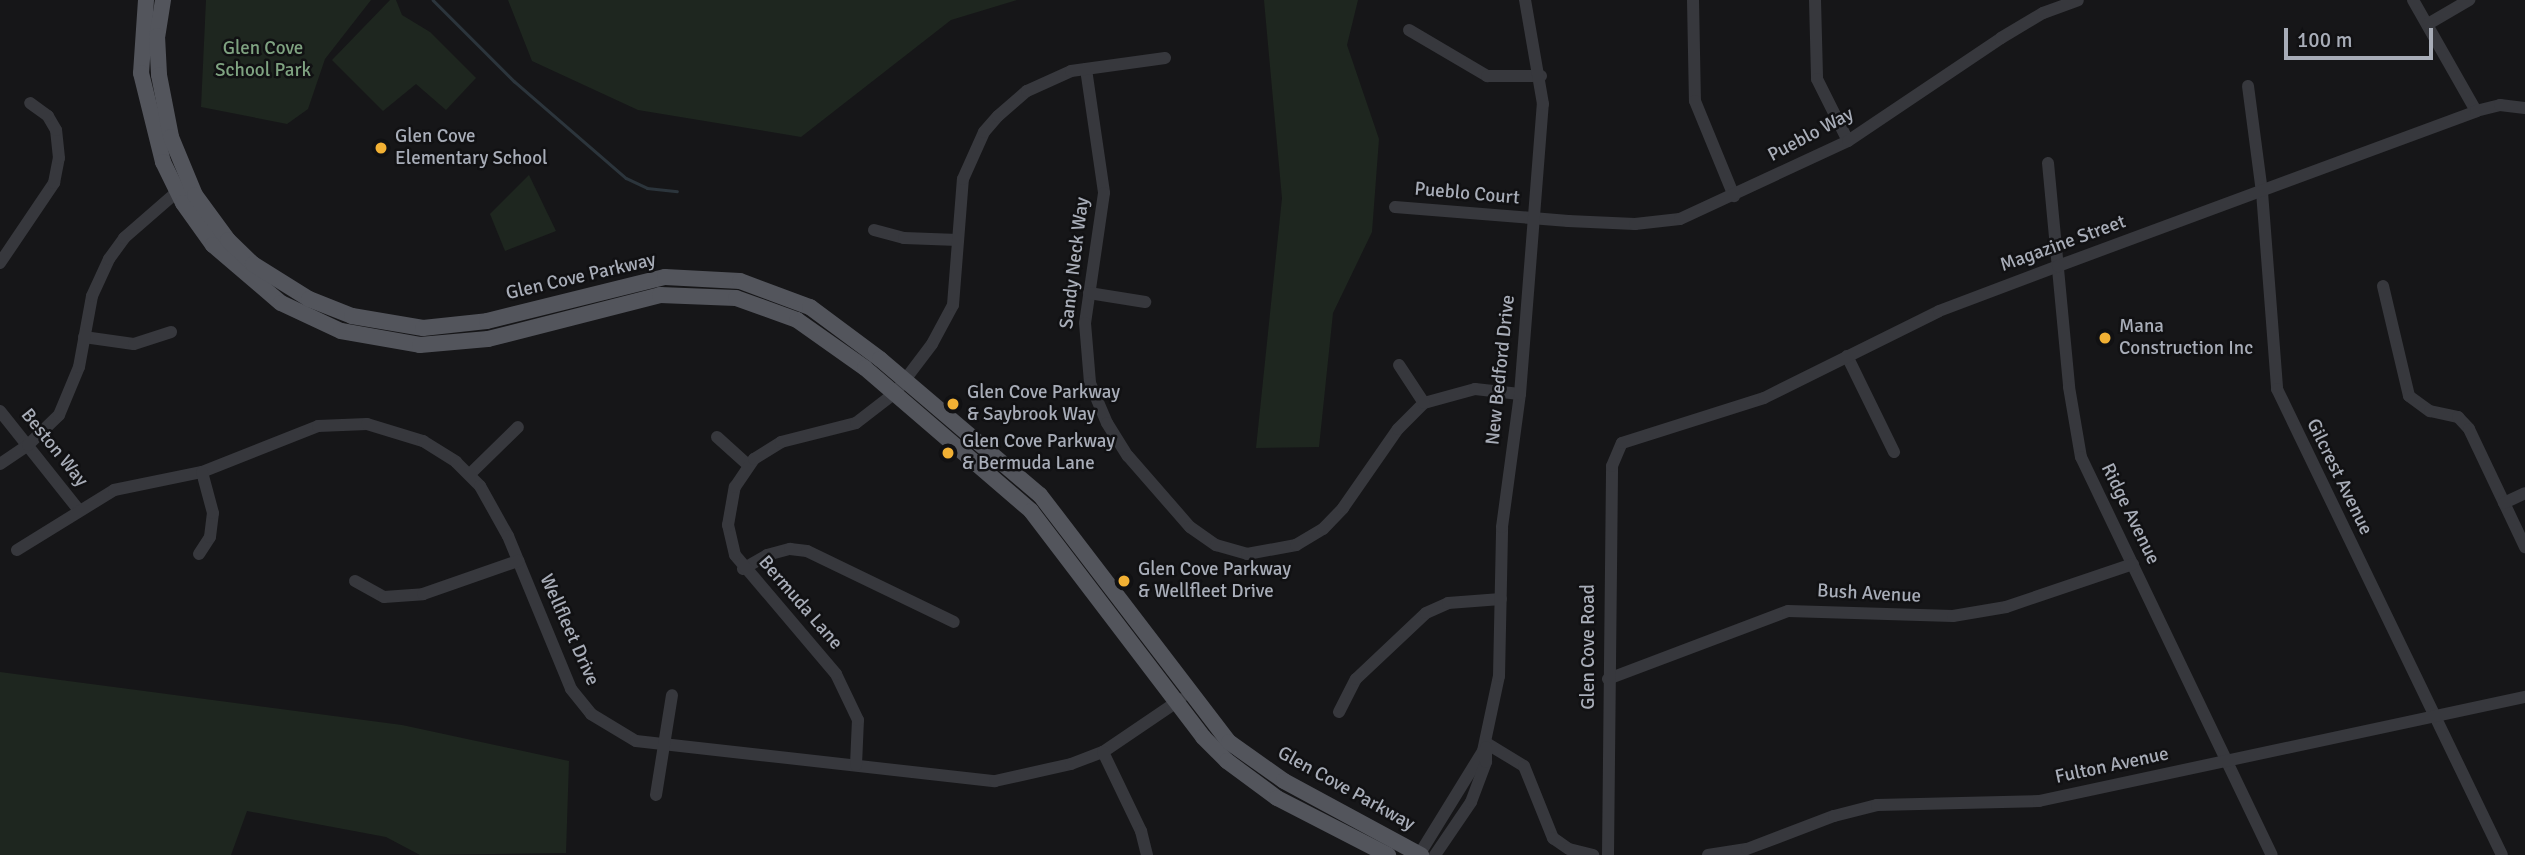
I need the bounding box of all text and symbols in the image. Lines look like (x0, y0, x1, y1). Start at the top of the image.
scale bar (2287, 14, 2436, 58)
text: 100 m (2297, 27, 2352, 53)
park label: Glen Cove School Park (215, 38, 311, 82)
street label: Pueblo Way (1764, 103, 1858, 167)
place label: Glen Cove Elementary School (395, 126, 548, 170)
marker: Glen Cove Elementary School (373, 140, 389, 156)
street label: Pueblo Court (1413, 178, 1521, 210)
street label: Sandy Neck Way (1056, 196, 1094, 330)
street label: Magazine Street (1997, 211, 2129, 277)
street label: Glen Cove Parkway (504, 249, 658, 305)
street label: New Bedford Drive (1482, 294, 1520, 446)
place label: Mana Construction Inc (2119, 316, 2253, 360)
marker: Mana Construction Inc (2097, 330, 2113, 346)
place label: Glen Cove Parkway & Saybrook Way (967, 382, 1120, 426)
marker: Glen Cove Parkway & Saybrook Way (945, 396, 961, 412)
street label: Beston Way (16, 404, 92, 492)
street label: Gilcrest Avenue (2301, 415, 2377, 539)
place label: Glen Cove Parkway & Bermuda Lane (962, 431, 1115, 475)
marker: Glen Cove Parkway & Bermuda Lane (940, 445, 956, 461)
street label: Ridge Avenue (2096, 460, 2164, 568)
street label: Bermuda Lane (753, 552, 847, 654)
place label: Glen Cove Parkway & Wellfleet Drive (1138, 559, 1291, 603)
street label: Wellfleet Drive (534, 571, 604, 689)
marker: Glen Cove Parkway & Wellfleet Drive (1116, 573, 1132, 589)
street label: Bush Avenue (1816, 580, 1922, 608)
street label: Glen Cove Road (1578, 584, 1600, 710)
street label: Glen Cove Parkway (1274, 742, 1418, 836)
street label: Fulton Avenue (2053, 743, 2171, 789)

